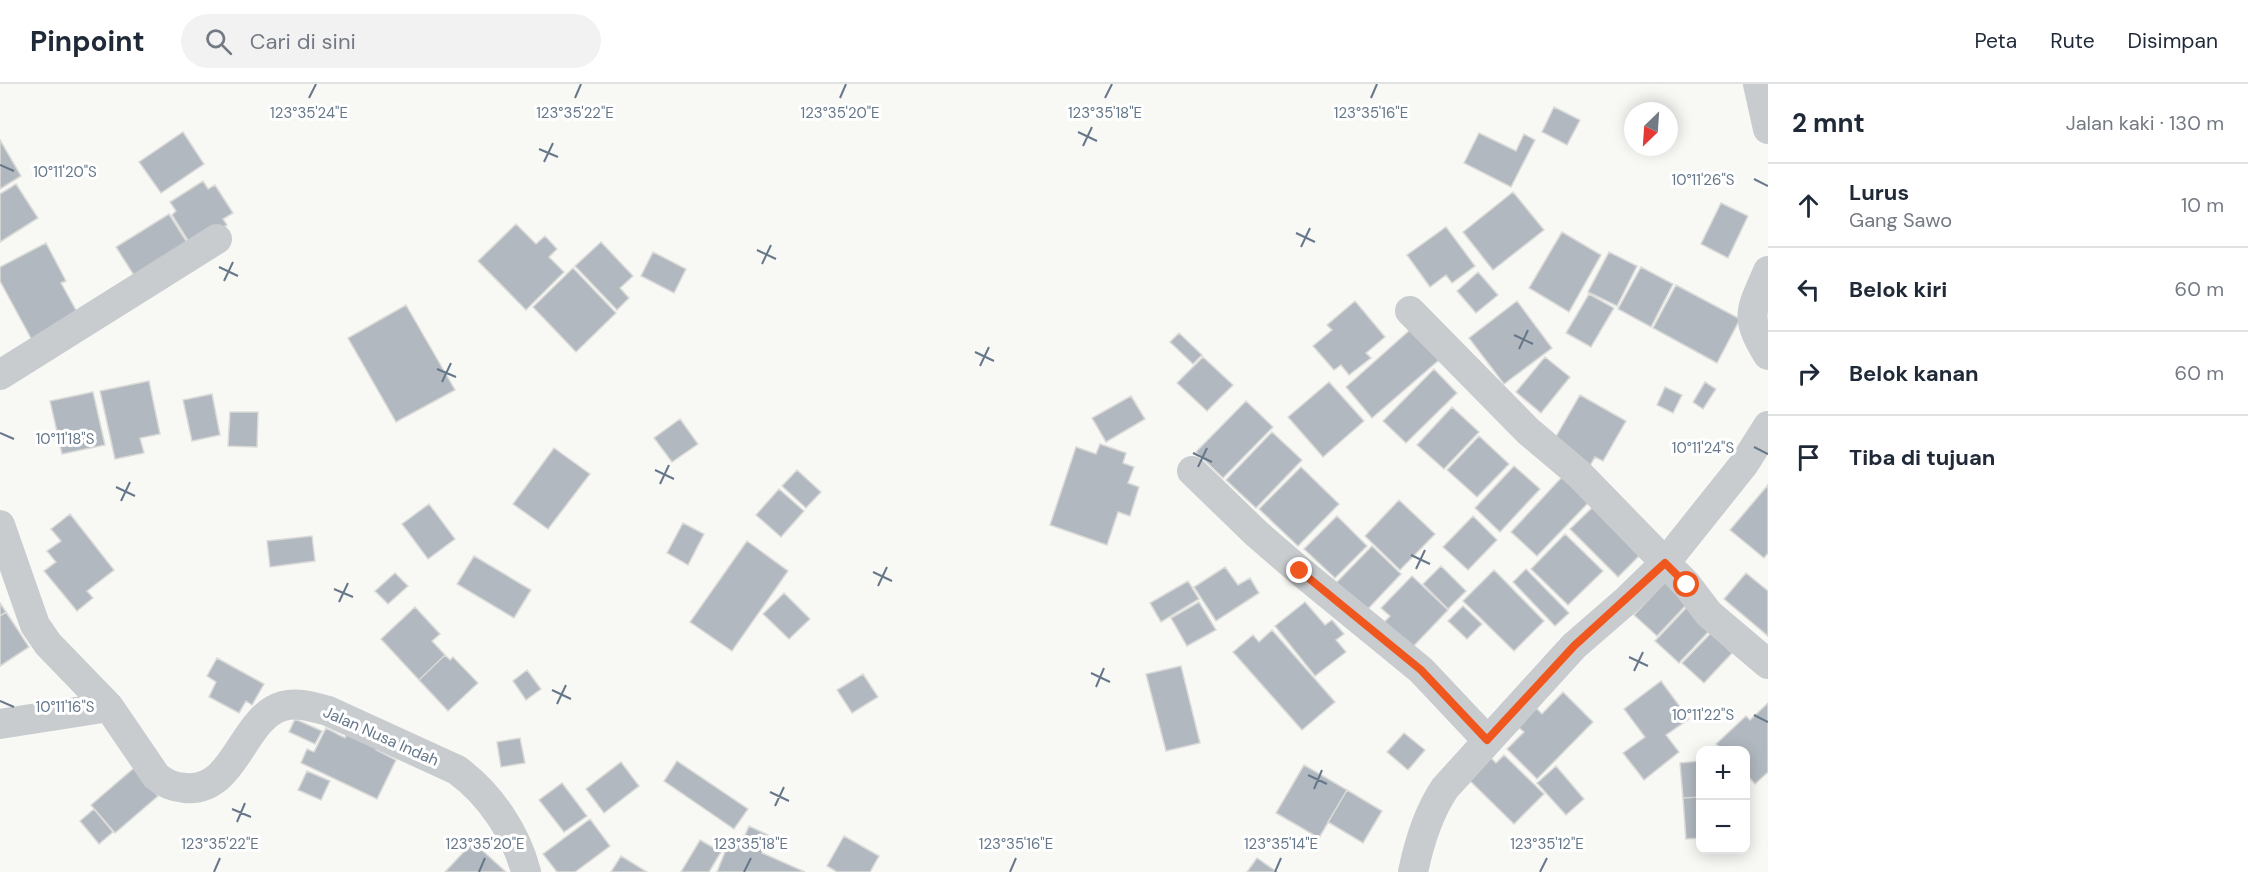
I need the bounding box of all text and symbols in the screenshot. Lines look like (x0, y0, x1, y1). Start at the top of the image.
search box (181, 14, 601, 68)
text: Pinpoint (30, 23, 145, 60)
icon: search (202, 25, 235, 58)
text: Cari di sini (250, 27, 356, 56)
text: Peta (1974, 27, 2017, 55)
text: Rute (2050, 27, 2095, 55)
text: Disimpan (2128, 27, 2218, 55)
north arrow (1624, 102, 1678, 156)
text: 123°35'24"E (270, 103, 348, 123)
text: 123°35'22"E (536, 103, 614, 123)
text: 123°35'20"E (800, 103, 880, 123)
text: 123°35'18"E (1068, 103, 1142, 123)
text: 123°35'16"E (1334, 103, 1408, 123)
text: 2 mnt (1792, 106, 1865, 140)
text: Jalan kaki · 130 m (2066, 110, 2224, 136)
text: 10°11'20"S (33, 162, 97, 182)
text: 10°11'26"S (1672, 170, 1735, 190)
text: Lurus (1849, 178, 1909, 207)
icon: ahead (1792, 189, 1825, 222)
text: 10 m (2181, 192, 2224, 218)
text: Gang Sawo (1849, 207, 1952, 233)
icon: left (1792, 273, 1825, 306)
text: Belok kiri (1849, 275, 1947, 304)
text: 60 m (2175, 276, 2224, 302)
icon: right (1792, 357, 1825, 390)
text: Belok kanan (1849, 359, 1979, 388)
text: 60 m (2175, 360, 2224, 386)
text: 10°11'18"S (36, 429, 95, 449)
text: 10°11'24"S (1672, 438, 1734, 458)
icon: arrive (1792, 441, 1825, 474)
text: Tiba di tujuan (1849, 443, 1995, 472)
route end (1286, 557, 1312, 583)
route start (1673, 571, 1699, 597)
text: 10°11'16"S (36, 697, 95, 717)
street label: Jalan Nusa Indah (320, 701, 442, 771)
text: 10°11'22"S (1672, 705, 1734, 725)
map controls (1696, 746, 1750, 854)
button: + (1696, 746, 1750, 800)
button: − (1696, 800, 1750, 854)
text: 123°35'22"E (181, 834, 259, 854)
text: 123°35'20"E (445, 834, 525, 854)
text: 123°35'18"E (714, 834, 788, 854)
text: 123°35'16"E (979, 834, 1053, 854)
text: 123°35'14"E (1244, 834, 1318, 854)
text: 123°35'12"E (1510, 834, 1584, 854)

